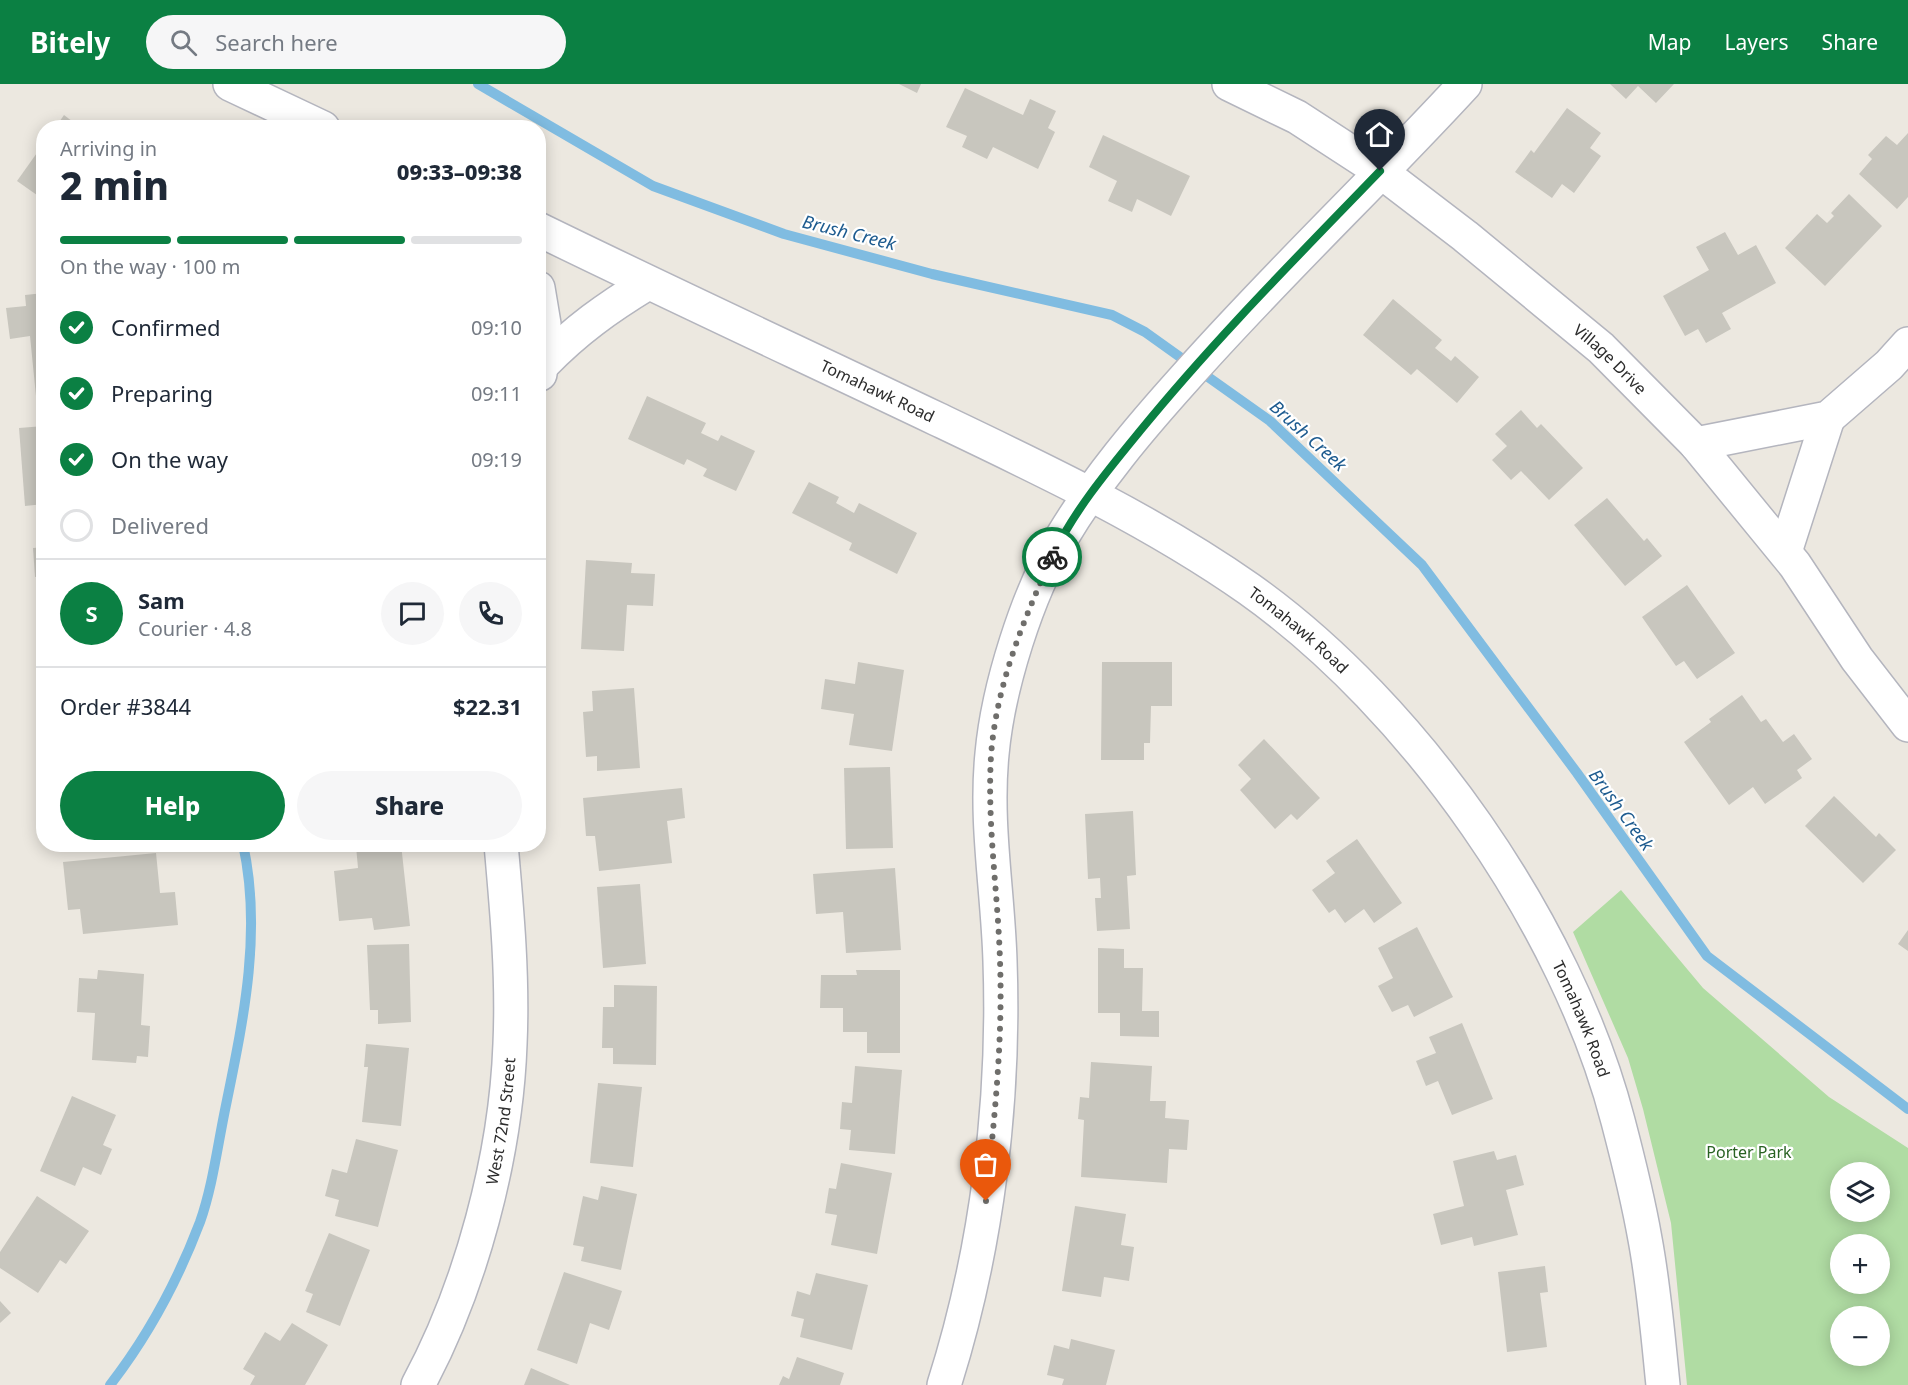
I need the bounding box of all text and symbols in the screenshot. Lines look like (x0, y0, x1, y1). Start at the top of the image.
search box (146, 15, 566, 69)
text: Bitely (30, 23, 110, 61)
icon: search (167, 26, 200, 59)
text: Search here (215, 27, 338, 57)
text: Map (1648, 28, 1692, 56)
text: Layers (1725, 28, 1789, 56)
text: Share (1822, 28, 1878, 56)
pin (1354, 109, 1405, 171)
icon: home (1363, 118, 1396, 151)
text: Arriving in (60, 135, 157, 162)
text: 09:33–09:38 (397, 156, 522, 186)
text: 2 min (60, 158, 169, 211)
water label: Brush Creek (800, 209, 900, 255)
text: On the way · 100 m (60, 253, 240, 280)
icon: check (60, 311, 93, 344)
text: Confirmed (111, 312, 221, 342)
text: 09:10 (471, 314, 522, 341)
street label: Village Drive (1569, 319, 1652, 399)
street label: Tomahawk Road (817, 354, 938, 427)
icon: check (60, 377, 93, 410)
text: Preparing (111, 378, 213, 408)
text: 09:11 (471, 380, 522, 407)
water label: Brush Creek (1265, 394, 1353, 477)
icon: check (60, 443, 93, 476)
text: On the way (111, 444, 228, 474)
text: 09:19 (471, 446, 522, 473)
text: Delivered (111, 510, 209, 540)
courier (1022, 527, 1082, 587)
icon: bike (1036, 541, 1069, 574)
street label: Tomahawk Road (1244, 581, 1353, 678)
button: chat (381, 582, 444, 645)
button: phone (459, 582, 522, 645)
text: Sam (138, 585, 185, 615)
text: S (85, 598, 98, 628)
text: Courier · 4.8 (138, 615, 252, 642)
text: Order #3844 (60, 691, 191, 721)
text: $22.31 (453, 691, 522, 721)
water label: Brush Creek (1584, 764, 1660, 856)
button: Help (60, 771, 285, 840)
button: Share (297, 771, 522, 840)
street label: Tomahawk Road (1548, 957, 1615, 1080)
street label: West 72nd Street (480, 1057, 520, 1187)
pin (960, 1139, 1011, 1201)
park label: Porter Park (1706, 1141, 1792, 1163)
icon: bag (969, 1148, 1002, 1181)
map controls (1830, 1162, 1890, 1366)
button: layers (1830, 1162, 1890, 1222)
button: + (1830, 1234, 1890, 1294)
button: − (1830, 1306, 1890, 1366)

